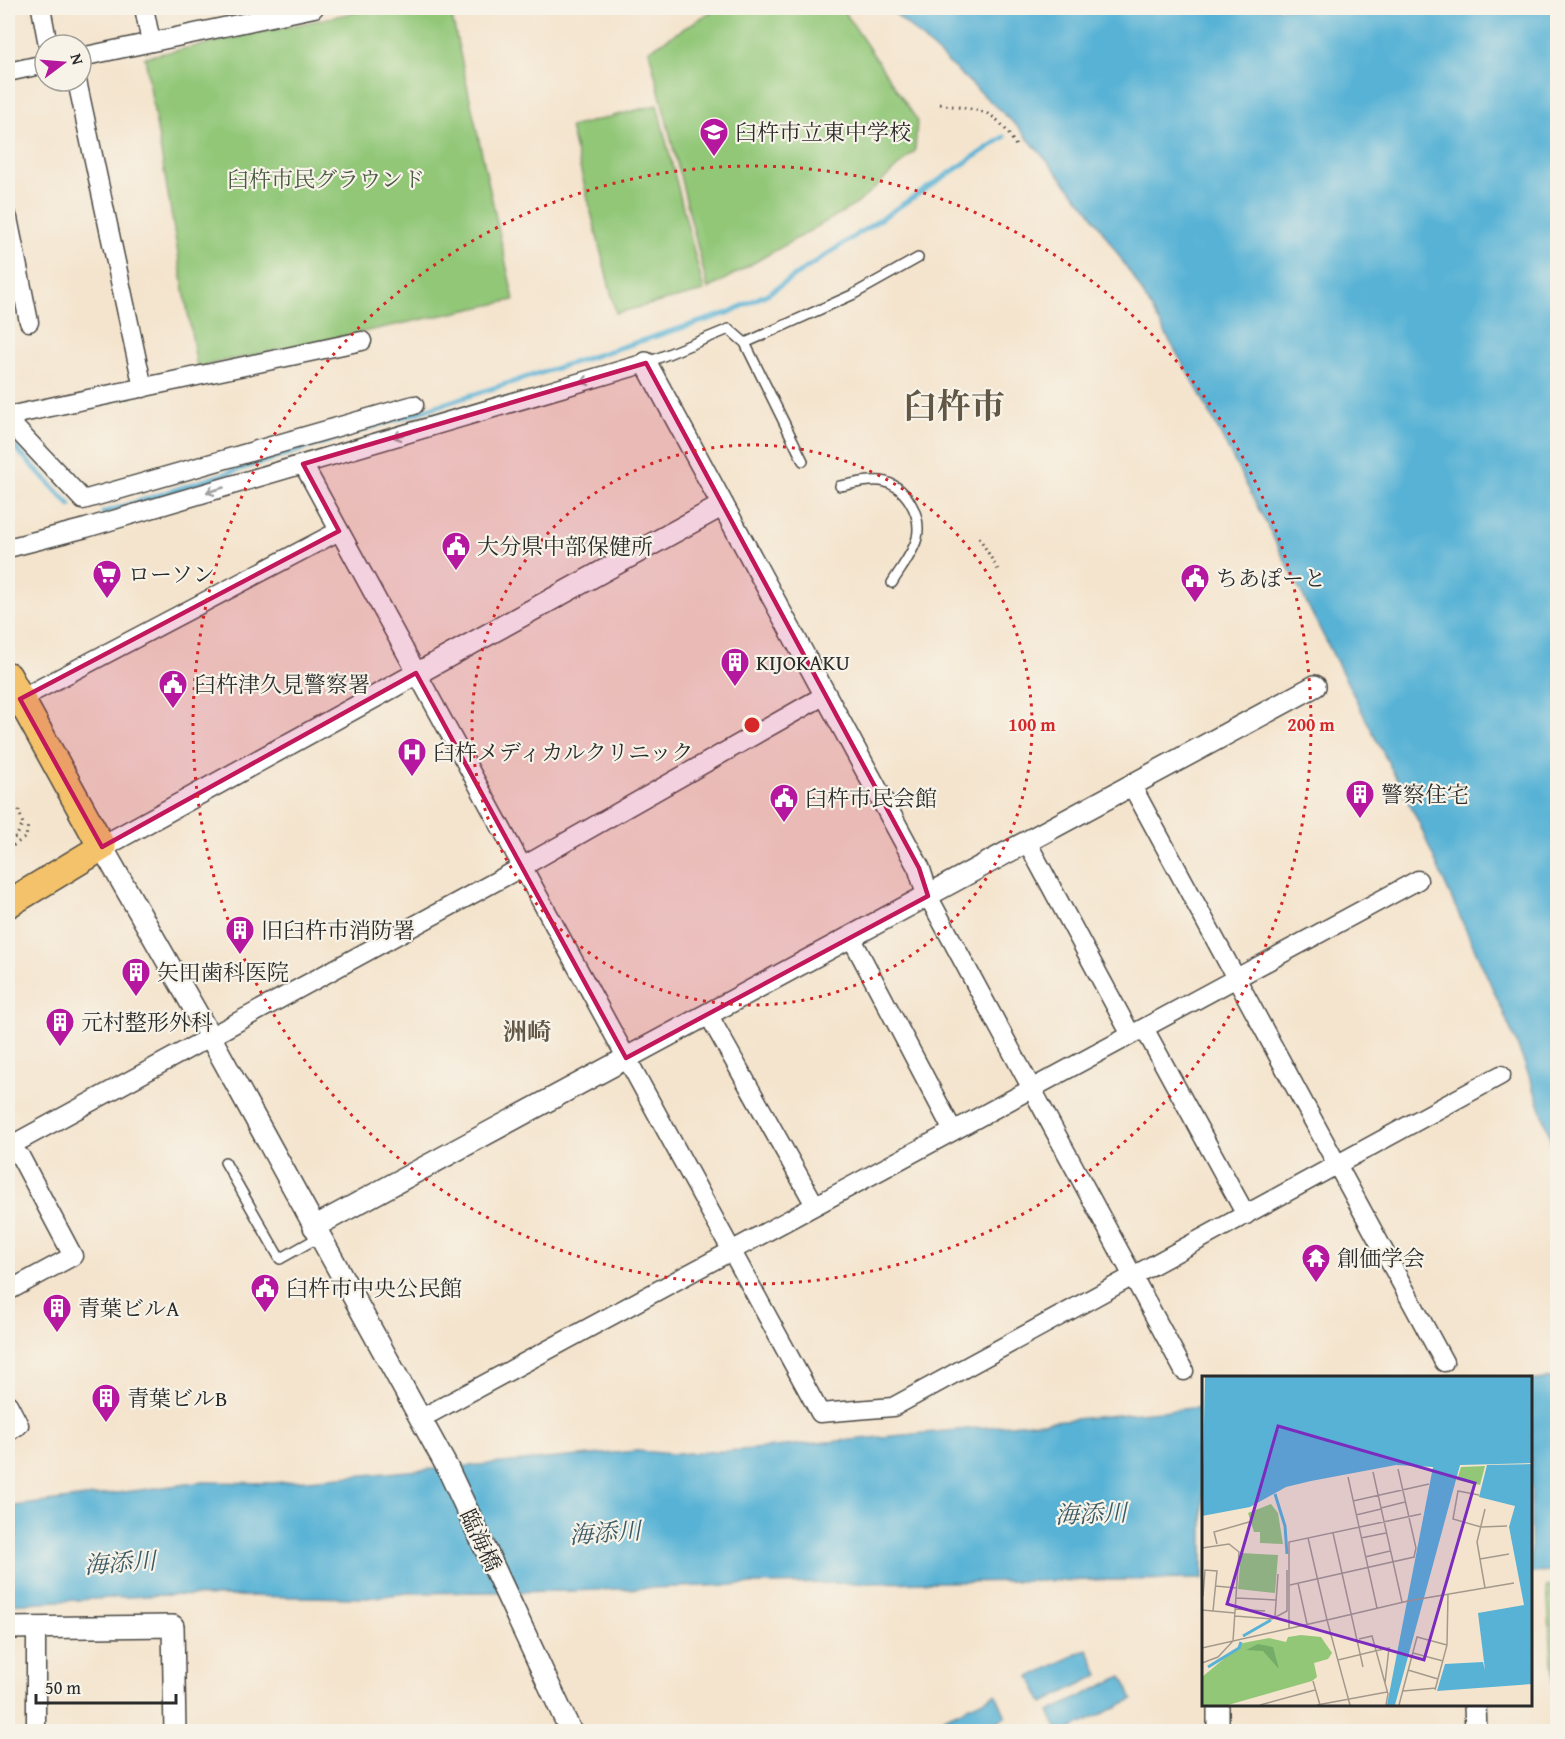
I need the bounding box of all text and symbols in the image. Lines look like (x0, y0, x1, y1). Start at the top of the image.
north arrow (33, 33, 93, 93)
text: N (64, 50, 91, 68)
school or university icon: 臼杵市立東中学校 (698, 116, 730, 158)
place label: 臼杵市立東中学校 (735, 116, 911, 148)
park label: 臼杵市民グラウンド (227, 163, 425, 195)
one-way arrow (580, 375, 599, 386)
district label: 臼杵市 (903, 381, 1005, 430)
one-way arrow (393, 430, 412, 441)
one-way arrow (206, 485, 225, 496)
public building icon: 大分県中部保健所 (440, 530, 472, 572)
place label: 大分県中部保健所 (477, 530, 653, 562)
supermarket icon: ローソン (91, 558, 123, 600)
place label: ローソン (128, 558, 215, 590)
public building icon: ちあぽーと (1179, 562, 1211, 604)
place label: ちあぽーと (1216, 562, 1326, 594)
building icon: KIJOKAKU (719, 646, 751, 688)
place label: KIJOKAKU (756, 646, 850, 678)
public building icon: 臼杵津久見警察署 (157, 668, 189, 710)
place label: 臼杵津久見警察署 (194, 668, 370, 700)
text: 100 m (1008, 711, 1056, 738)
text: 200 m (1287, 711, 1335, 738)
centre of rings (742, 715, 762, 735)
hospital icon: 臼杵メディカルクリニック (396, 736, 428, 778)
place label: 臼杵メディカルクリニック (433, 736, 693, 768)
building icon: 警察住宅 (1344, 778, 1376, 820)
place label: 警察住宅 (1381, 778, 1469, 810)
public building icon: 臼杵市民会館 (768, 782, 800, 824)
place label: 臼杵市民会館 (805, 782, 937, 814)
building icon: 旧臼杵市消防署 (224, 914, 256, 956)
place label: 旧臼杵市消防署 (261, 914, 415, 946)
building icon: 矢田歯科医院 (120, 956, 152, 998)
place label: 矢田歯科医院 (157, 956, 289, 988)
building icon: 元村整形外科 (44, 1006, 76, 1048)
place label: 元村整形外科 (81, 1006, 213, 1038)
district label: 洲崎 (503, 1014, 551, 1049)
temple icon: 創価学会 (1300, 1242, 1332, 1284)
place label: 創価学会 (1337, 1242, 1425, 1274)
public building icon: 臼杵市中央公民館 (249, 1272, 281, 1314)
place label: 臼杵市中央公民館 (286, 1272, 462, 1304)
building icon: 青葉ビルA (41, 1292, 73, 1334)
place label: 青葉ビルA (78, 1292, 180, 1324)
inset map (1202, 1376, 1532, 1706)
building icon: 青葉ビルB (90, 1382, 122, 1424)
place label: 青葉ビルB (127, 1382, 227, 1414)
water label: 海添川 (1054, 1495, 1131, 1532)
street label: 臨海橋 (453, 1503, 509, 1577)
water label: 海添川 (568, 1512, 645, 1552)
water label: 海添川 (83, 1542, 160, 1582)
scale bar (36, 1667, 176, 1705)
text: 50 m (45, 1674, 81, 1701)

